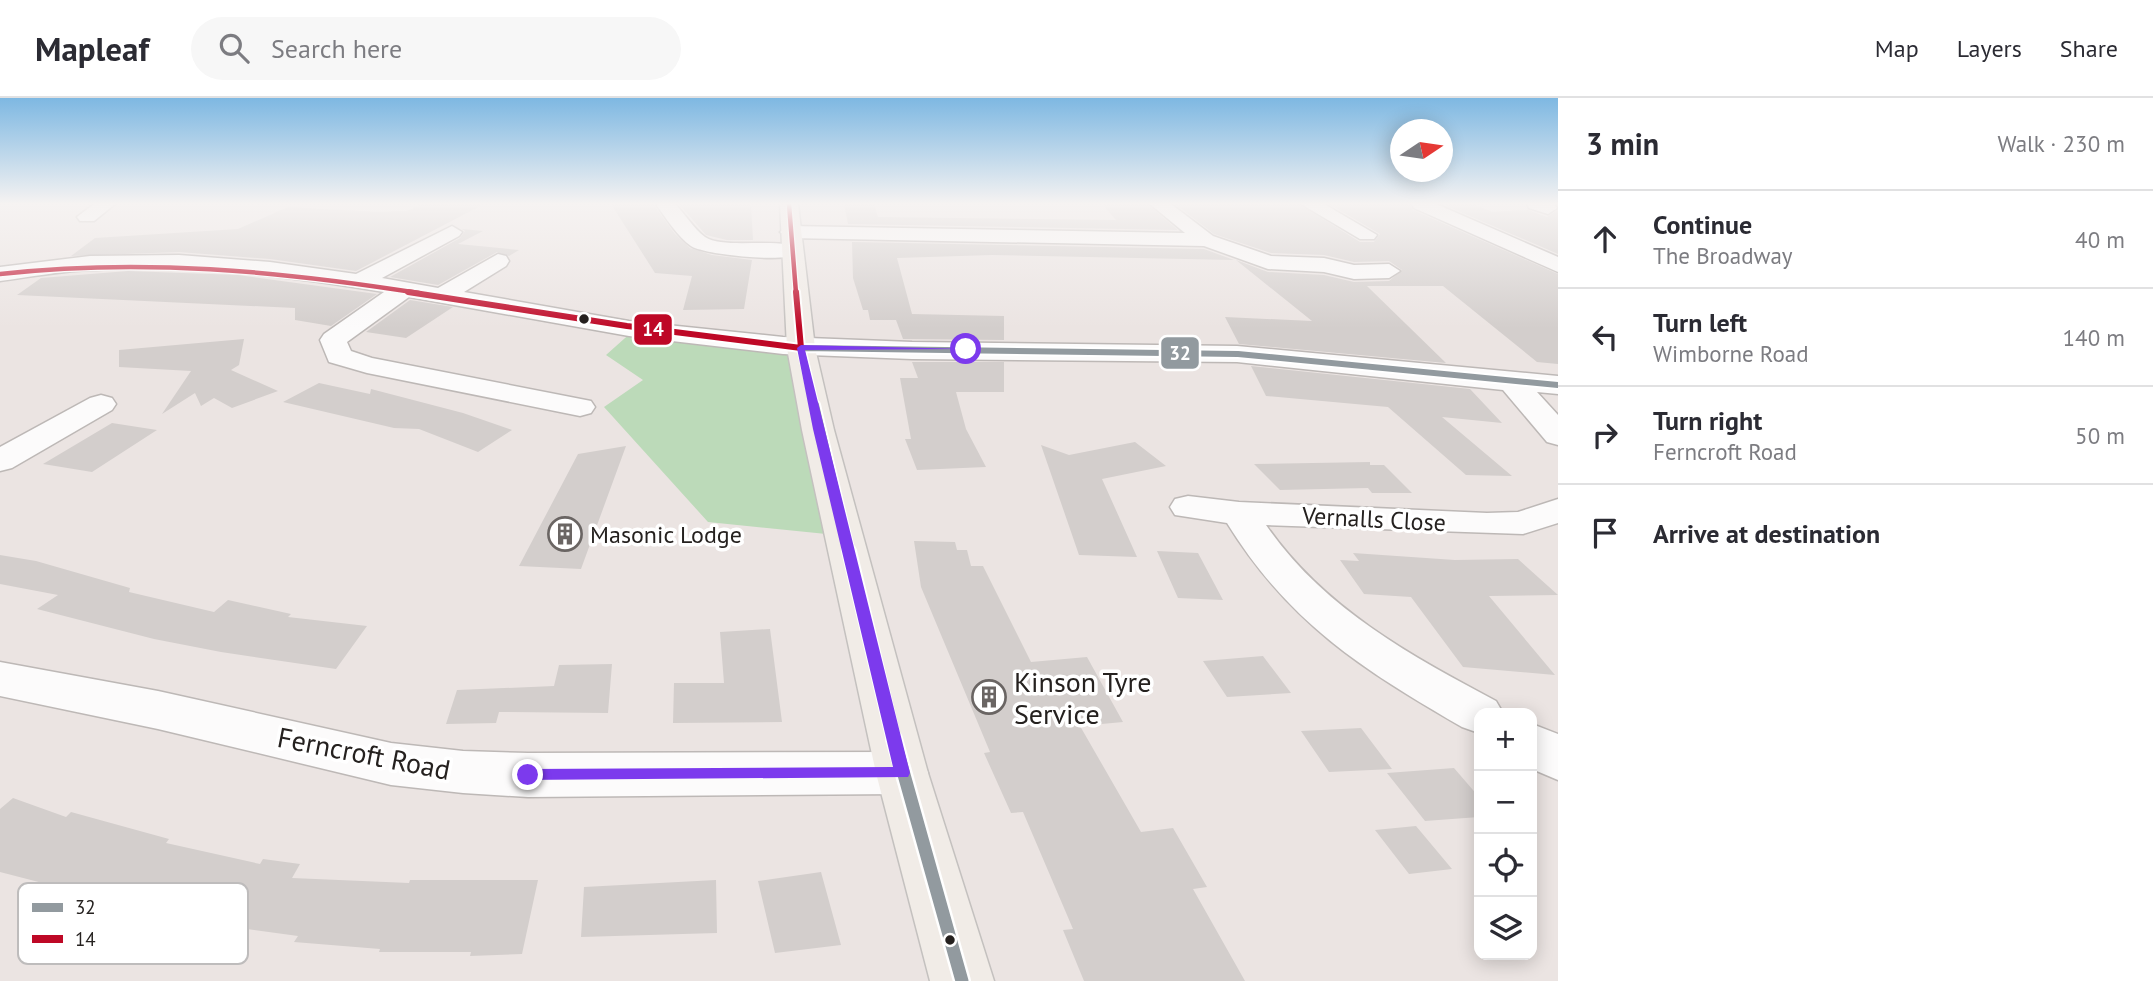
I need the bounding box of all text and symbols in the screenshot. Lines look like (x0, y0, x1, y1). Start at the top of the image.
search box (191, 17, 681, 80)
text: Mapleaf (35, 27, 149, 70)
icon: search (215, 29, 253, 67)
text: Search here (271, 32, 402, 65)
text: Map (1875, 33, 1919, 64)
text: Layers (1957, 33, 2022, 64)
text: Share (2060, 33, 2118, 64)
north arrow (1390, 119, 1453, 182)
text: 3 min (1586, 124, 1659, 163)
text: Walk · 230 m (1998, 129, 2125, 158)
text: Continue (1653, 208, 1752, 241)
icon: ahead (1586, 220, 1624, 258)
text: 40 m (2075, 225, 2125, 254)
text: The Broadway (1653, 241, 1793, 270)
text: Turn left (1653, 306, 1747, 339)
unlabelled marker (577, 312, 591, 326)
line badge: 14 (633, 313, 673, 346)
text: 14 (642, 317, 664, 341)
icon: left (1586, 318, 1624, 356)
text: 140 m (2063, 323, 2125, 352)
route start (950, 333, 981, 364)
line badge: 32 (1160, 336, 1200, 370)
text: Wimborne Road (1653, 339, 1809, 368)
text: 32 (1169, 341, 1191, 365)
text: Turn right (1653, 404, 1762, 437)
icon: right (1586, 416, 1624, 454)
text: 50 m (2075, 421, 2125, 450)
text: Ferncroft Road (1653, 437, 1797, 466)
street label: Vernalls Close (1300, 500, 1447, 538)
icon: arrive (1586, 514, 1624, 552)
building icon: Masonic Lodge (546, 515, 584, 553)
text: Arrive at destination (1653, 517, 1880, 550)
place label: Masonic Lodge (590, 519, 742, 550)
place label: Kinson Tyre Service (1014, 663, 1151, 732)
building icon: Kinson Tyre Service (970, 678, 1008, 716)
map controls (1474, 708, 1537, 960)
button: + (1474, 708, 1537, 771)
street label: Ferncroft Road (275, 718, 453, 788)
route end (512, 759, 543, 790)
button: − (1474, 771, 1537, 834)
button: locate (1474, 834, 1537, 897)
legend (18, 883, 248, 964)
text: 32 (75, 895, 96, 919)
button: layers (1474, 897, 1537, 960)
text: 14 (75, 927, 96, 951)
unlabelled marker (943, 933, 957, 947)

